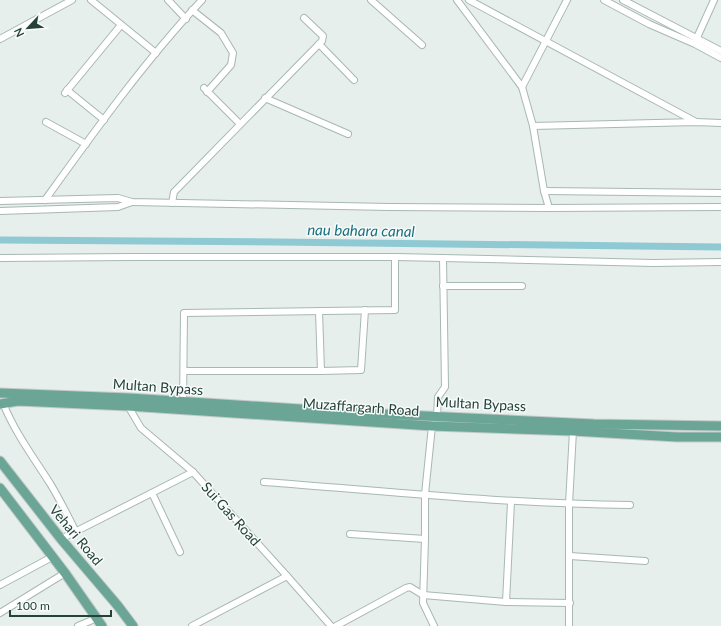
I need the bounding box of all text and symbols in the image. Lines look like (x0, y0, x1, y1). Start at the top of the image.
north arrow (8, 8, 48, 48)
text: N (11, 26, 26, 39)
water label: nau bahara canal (307, 220, 416, 240)
street label: Multan Bypass (112, 375, 204, 398)
street label: Multan Bypass (435, 393, 527, 414)
street label: Muzaffargarh Road (302, 394, 420, 419)
street label: Sui Gas Road (198, 478, 264, 549)
street label: Vehari Road (46, 501, 107, 568)
scale bar (10, 592, 111, 618)
text: 100 m (16, 598, 50, 613)

